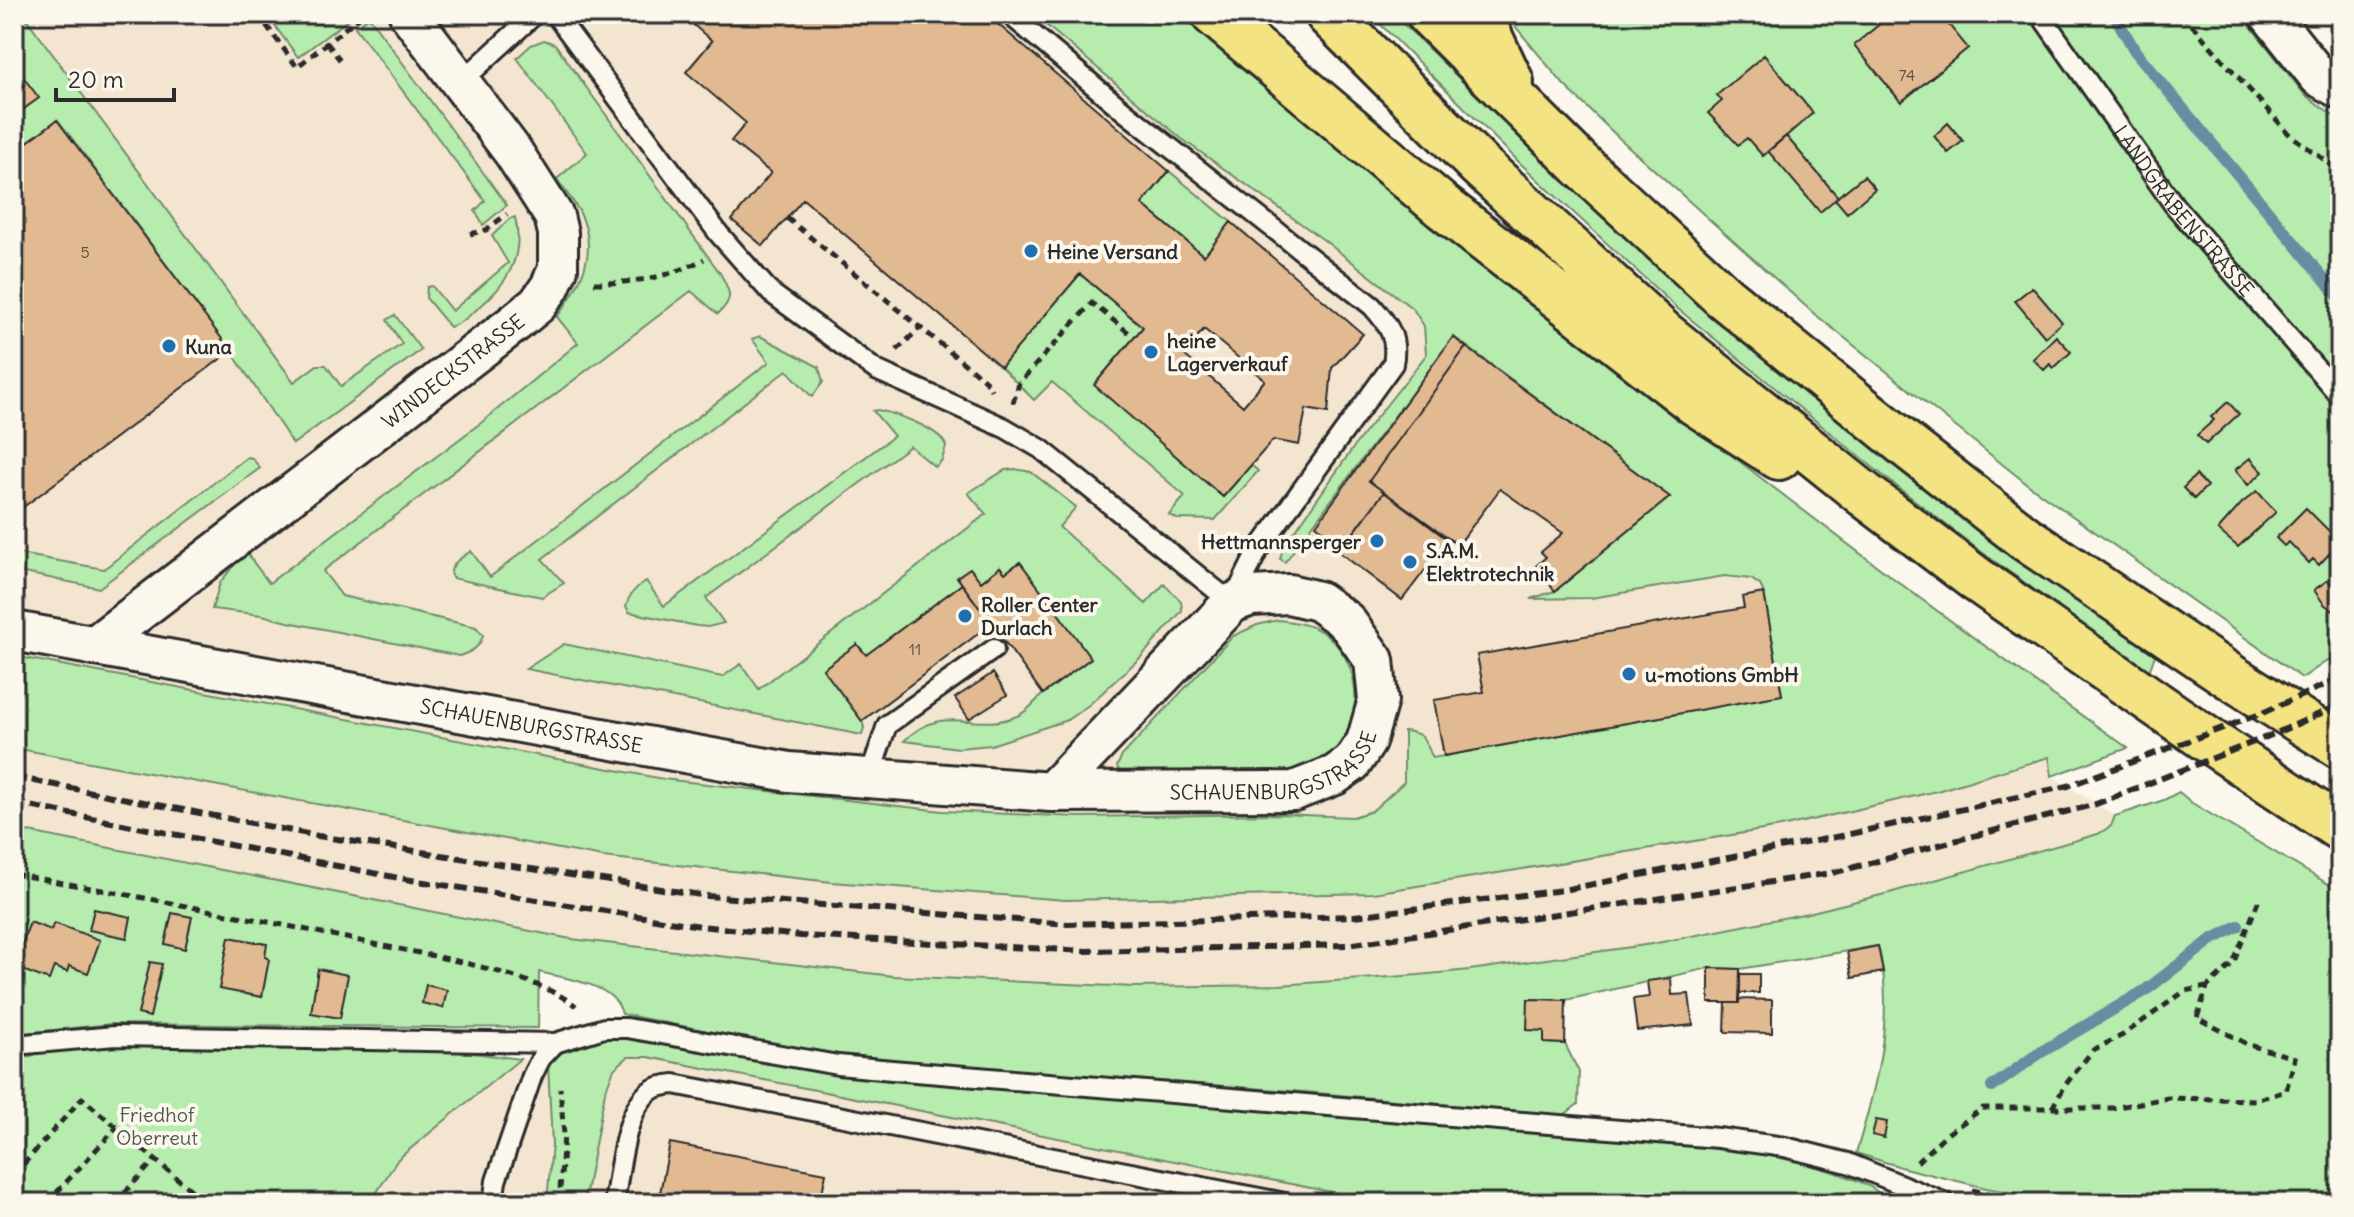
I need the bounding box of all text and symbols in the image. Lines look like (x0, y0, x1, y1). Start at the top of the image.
scale bar (56, 52, 174, 102)
text: 20 m (68, 64, 124, 94)
house number: 74 (1899, 65, 1915, 85)
street label: LANDGRABENSTRASSE (2109, 120, 2260, 301)
place label: Heine Versand (1047, 239, 1178, 264)
house number: 5 (80, 242, 90, 262)
marker: Heine Versand (1022, 242, 1040, 260)
street label: WINDECKSTRASSE (376, 308, 529, 433)
place label: heine Lagerverkauf (1167, 328, 1289, 376)
place label: Kuna (185, 334, 232, 359)
marker: Kuna (160, 337, 178, 355)
marker: heine Lagerverkauf (1142, 343, 1160, 361)
place label: Hettmannsperger (1201, 529, 1362, 554)
marker: Hettmannsperger (1368, 532, 1386, 550)
place label: S.A.M. Elektrotechnik (1426, 538, 1554, 586)
marker: S.A.M. Elektrotechnik (1401, 553, 1419, 571)
place label: Roller Center Durlach (981, 592, 1099, 640)
marker: Roller Center Durlach (956, 607, 974, 625)
house number: 11 (909, 639, 921, 659)
place label: u-motions GmbH (1645, 662, 1799, 687)
marker: u-motions GmbH (1620, 665, 1638, 683)
street label: SCHAUENBURGSTRASSE (418, 693, 645, 758)
street label: SCHAUENBURGSTRASSE (1170, 728, 1381, 804)
park label: Friedhof Oberreut (116, 1102, 198, 1150)

